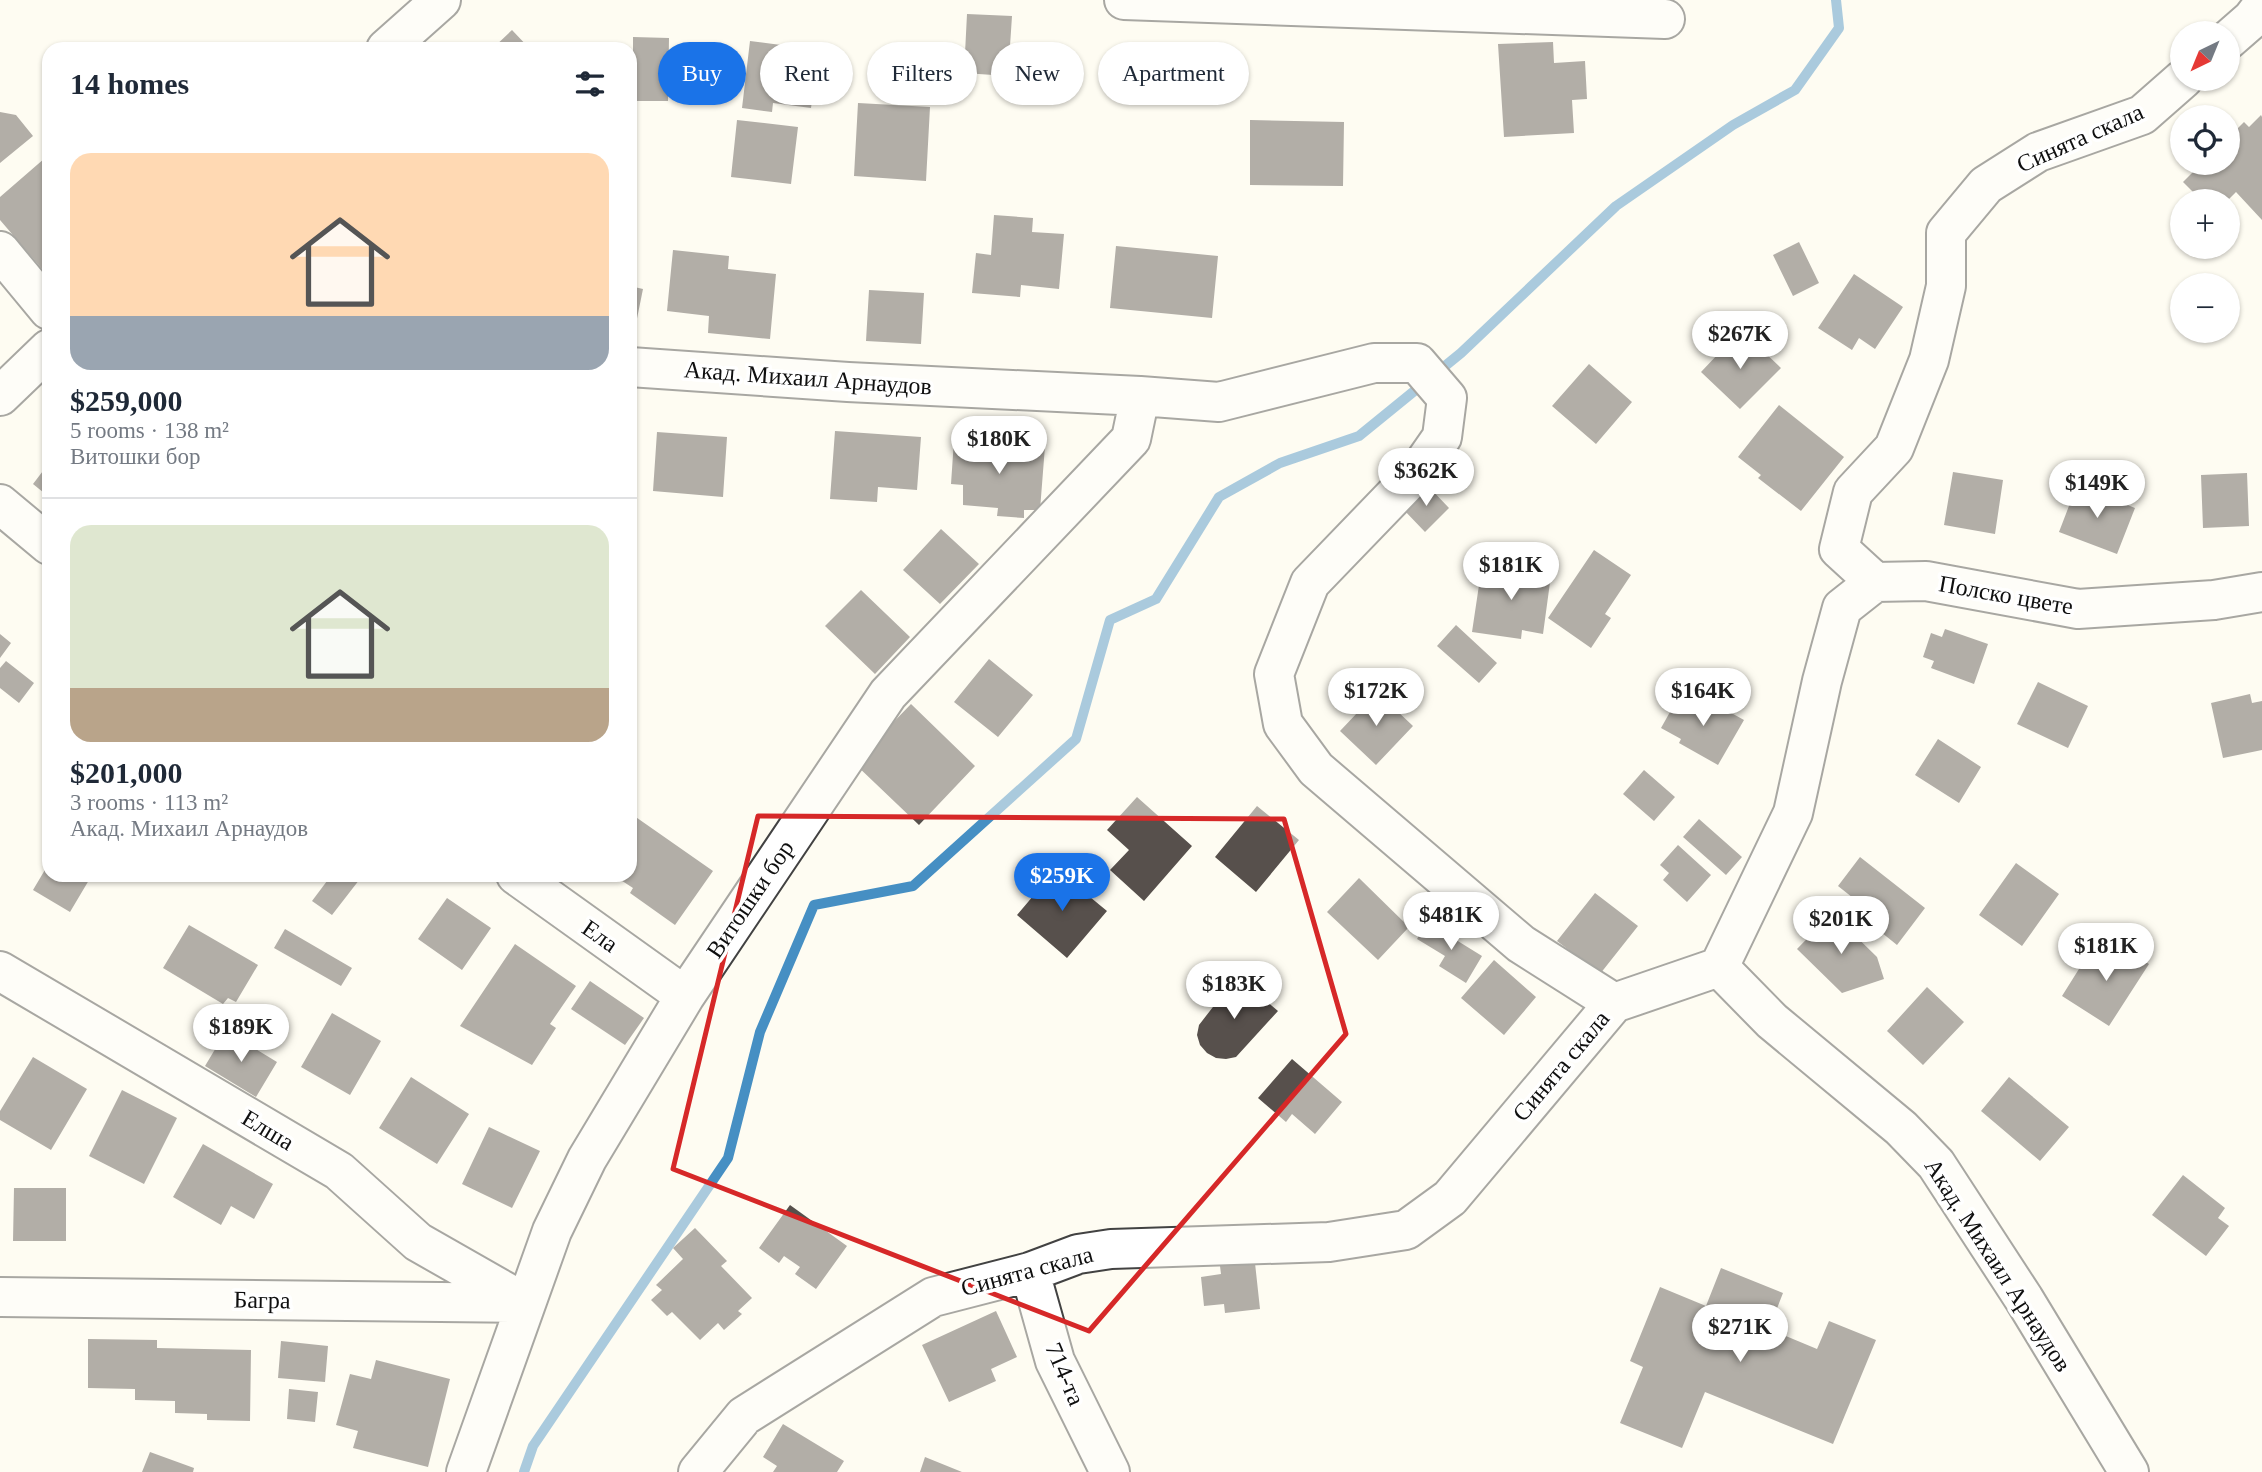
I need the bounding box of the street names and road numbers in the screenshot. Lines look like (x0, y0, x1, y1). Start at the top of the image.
street label: Синята скала (2013, 98, 2148, 177)
street label: Акад. Михаил Арнаудов (683, 356, 933, 400)
street label: Полско цвете (1937, 570, 2075, 620)
street label: Витошки бор (701, 835, 799, 963)
street label: Ела (577, 915, 623, 958)
street label: Синята скала (1507, 1005, 1615, 1126)
street label: Елша (237, 1104, 299, 1156)
street label: Акад. Михаил Арнаудов (1919, 1154, 2077, 1376)
street label: Синята скала (958, 1241, 1096, 1301)
street label: Багра (233, 1287, 291, 1314)
street label: 714-та (1040, 1339, 1090, 1410)

